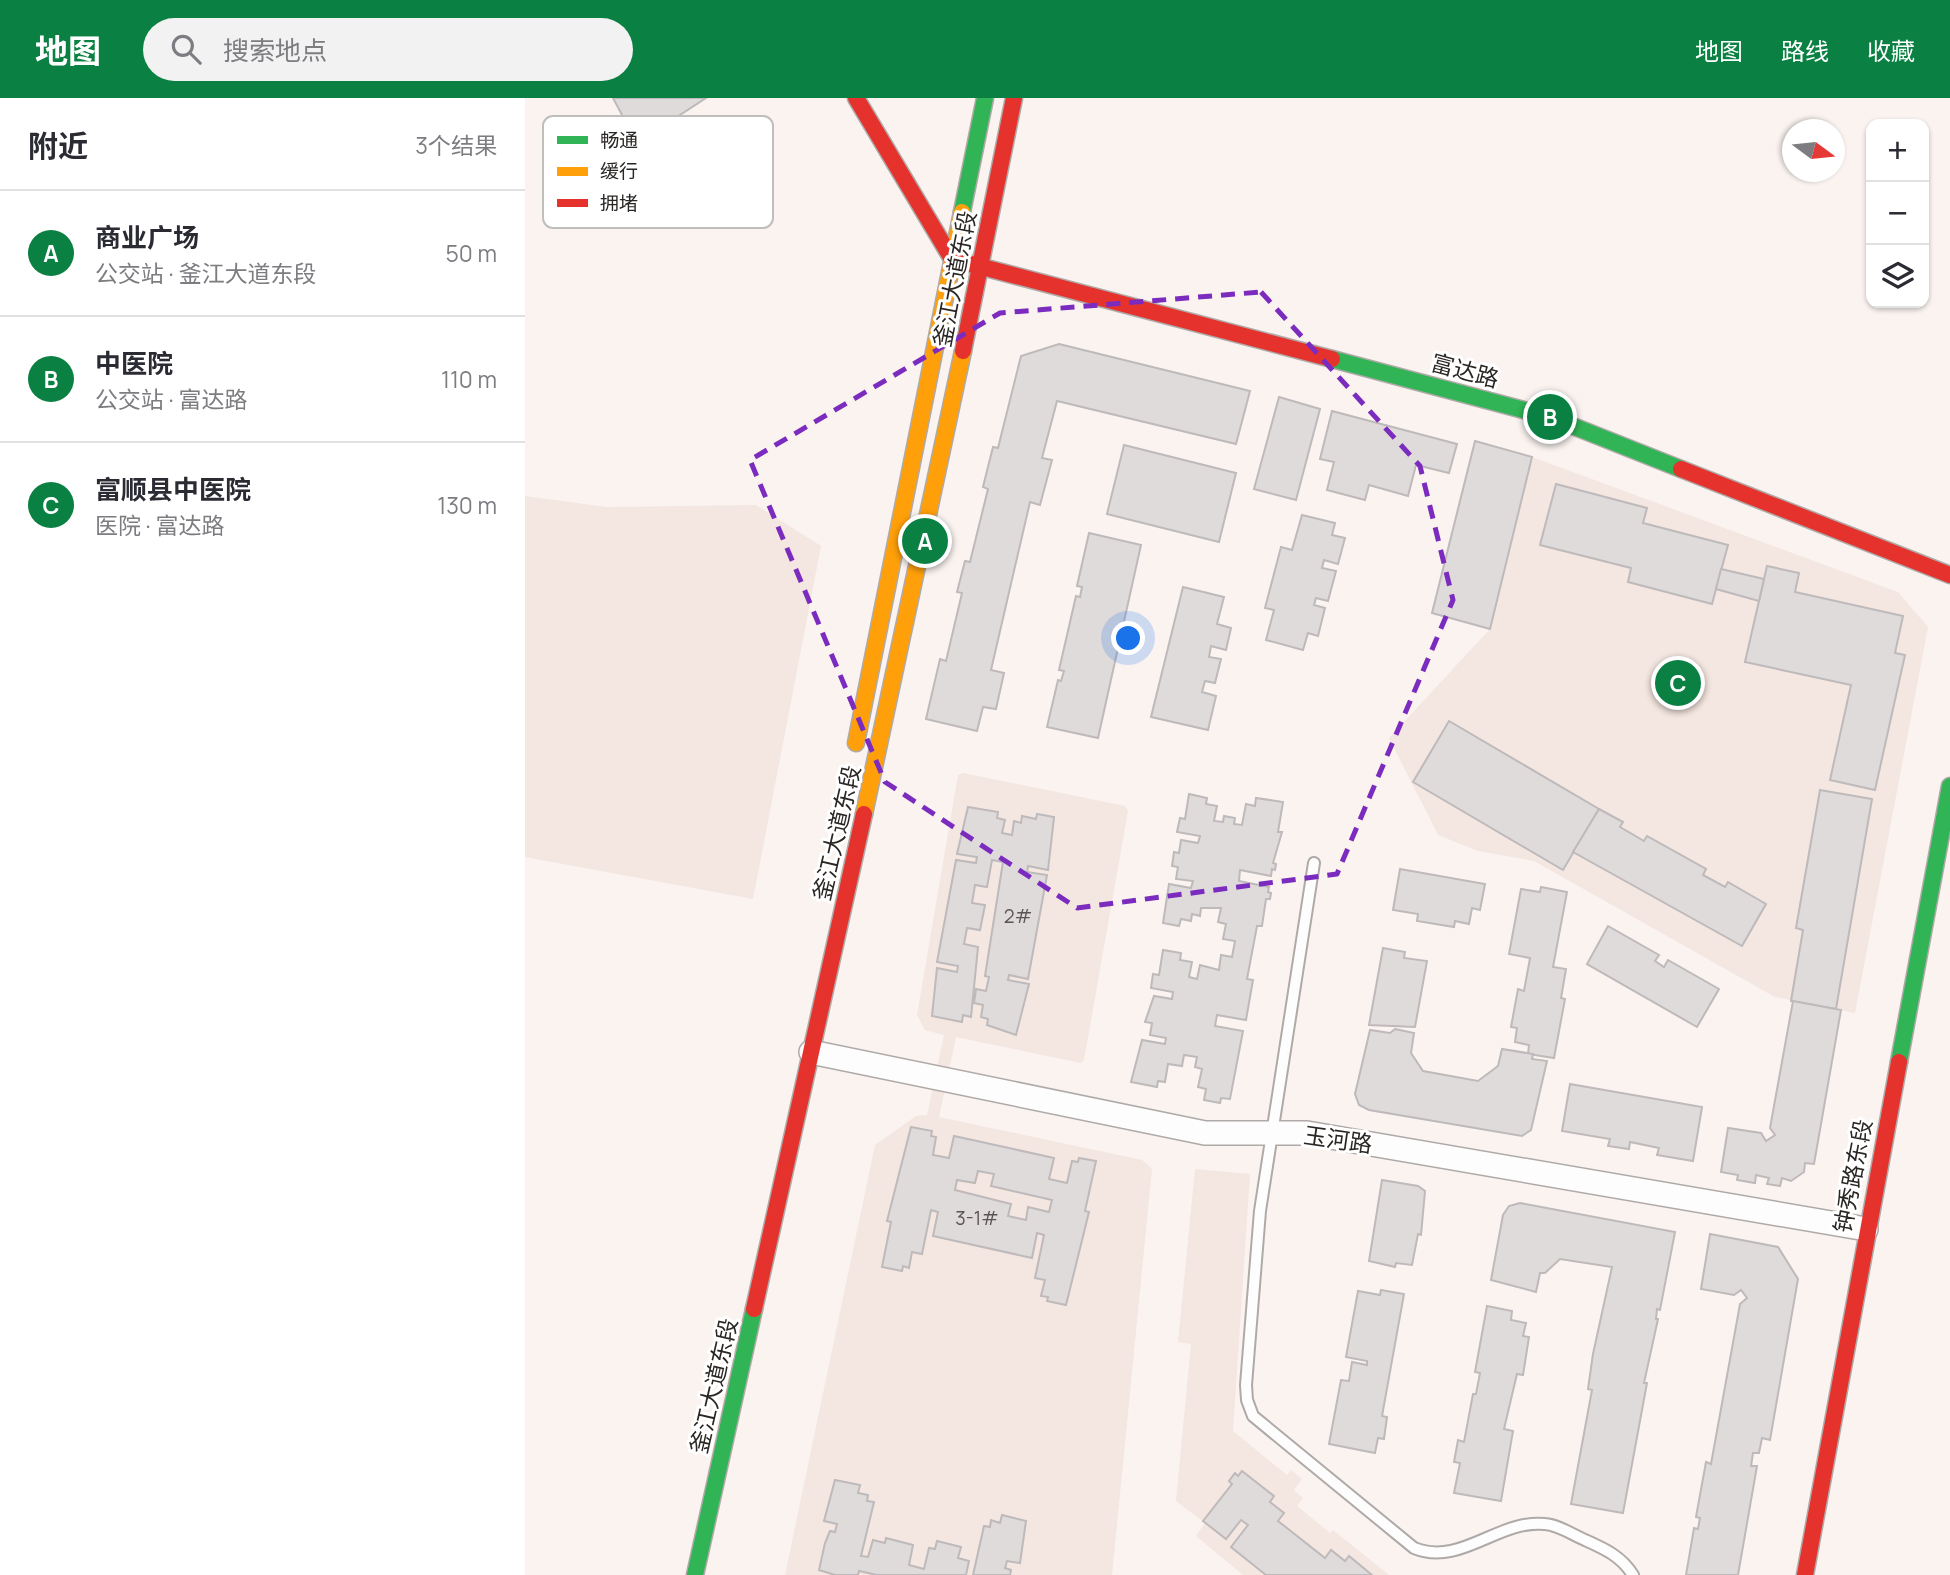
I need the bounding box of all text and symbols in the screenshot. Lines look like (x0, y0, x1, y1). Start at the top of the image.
search box (143, 18, 633, 81)
text: 地图 (35, 28, 101, 73)
icon: search (167, 30, 205, 68)
text: 搜索地点 (223, 32, 327, 68)
text: 地图 (1695, 34, 1743, 67)
text: 路线 (1781, 34, 1829, 67)
text: 收藏 (1867, 34, 1915, 67)
legend (543, 116, 773, 228)
north arrow (1782, 119, 1845, 182)
map controls (1866, 119, 1929, 308)
button: + (1866, 119, 1929, 182)
text: 附近 (28, 125, 88, 166)
text: 畅通 (600, 127, 638, 153)
text: 3个结果 (415, 129, 497, 161)
text: 缓行 (600, 158, 638, 184)
button: − (1866, 182, 1929, 245)
text: 拥堵 (600, 190, 638, 216)
street label: 釜江大道东段 (925, 208, 983, 350)
text: 商业广场 (95, 219, 199, 255)
text: A (43, 237, 59, 269)
text: 50 m (446, 237, 497, 269)
button: layers (1866, 245, 1929, 308)
text: 公交站 · 釜江大道东段 (95, 257, 316, 289)
text: 中医院 (95, 345, 173, 381)
street label: 富达路 (1428, 346, 1503, 394)
text: B (44, 363, 58, 395)
text: 110 m (441, 363, 497, 395)
text: 公交站 · 富达路 (95, 383, 247, 415)
pin: B (1527, 391, 1573, 443)
text: 富顺县中医院 (95, 471, 251, 507)
text: C (43, 489, 60, 521)
text: 130 m (437, 489, 497, 521)
text: 医院 · 富达路 (95, 509, 224, 541)
pin: A (902, 515, 948, 567)
your location (1111, 621, 1145, 655)
pin: C (1655, 657, 1701, 709)
street label: 釜江大道东段 (805, 762, 867, 904)
house number: 2# (1004, 903, 1032, 929)
street label: 钟秀路东段 (1825, 1116, 1879, 1235)
street label: 玉河路 (1302, 1118, 1375, 1160)
house number: 3-1# (955, 1205, 999, 1231)
street label: 釜江大道东段 (682, 1315, 744, 1457)

